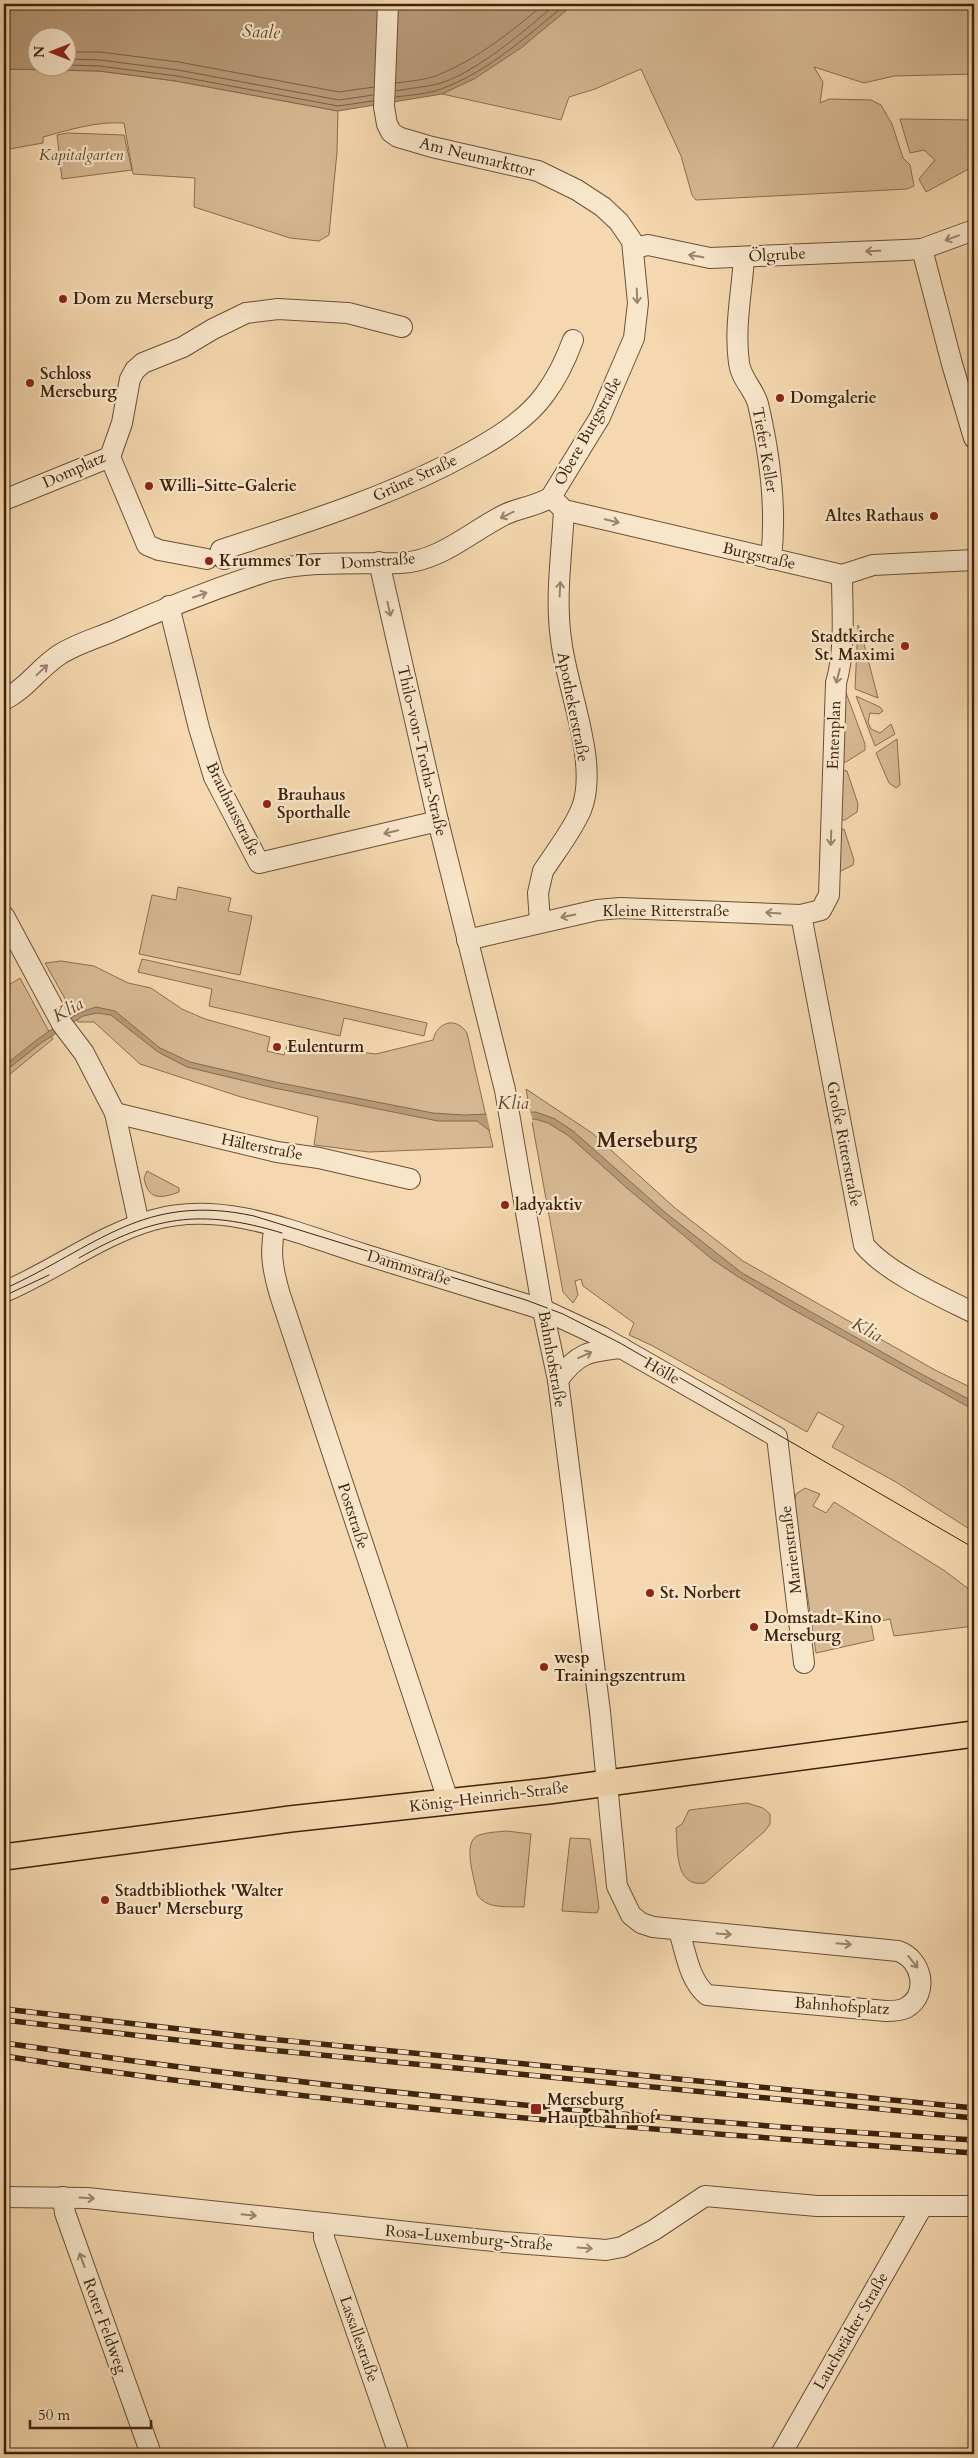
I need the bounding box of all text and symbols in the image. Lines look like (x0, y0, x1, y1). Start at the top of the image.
water label: Saale (241, 19, 282, 46)
north arrow (28, 28, 78, 78)
text: N (30, 46, 49, 58)
street label: Am Neumarkttor (417, 132, 537, 182)
park label: Kapitalgarten (39, 144, 124, 166)
one-way arrow (945, 234, 960, 243)
street label: Ölgrube (748, 243, 806, 267)
one-way arrow (866, 246, 882, 256)
one-way arrow (688, 251, 704, 260)
place label: Dom zu Merseburg (73, 288, 214, 310)
one-way arrow (632, 288, 642, 304)
marker: Dom zu Merseburg (57, 293, 69, 305)
place label: Schloss Merseburg (40, 363, 117, 403)
street label: Obere Burgstraße (549, 373, 627, 489)
marker: Schloss Merseburg (24, 377, 36, 389)
place label: Domgalerie (790, 387, 877, 409)
marker: Domgalerie (774, 392, 786, 404)
street label: Tiefer Keller (747, 406, 783, 495)
street label: Domplatz (39, 446, 109, 494)
street label: Grüne Straße (369, 449, 461, 507)
place label: Willi-Sitte-Galerie (158, 475, 297, 497)
marker: Willi-Sitte-Galerie (143, 480, 155, 492)
place label: Altes Rathaus (825, 505, 924, 527)
one-way arrow (499, 510, 514, 520)
marker: Altes Rathaus (928, 510, 940, 522)
one-way arrow (603, 517, 619, 526)
street label: Burgstraße (720, 537, 798, 575)
street label: Domstraße (340, 547, 416, 575)
place label: Krummes Tor (219, 550, 321, 572)
marker: Krummes Tor (203, 555, 215, 567)
one-way arrow (556, 581, 565, 597)
one-way arrow (192, 590, 207, 599)
one-way arrow (385, 601, 395, 617)
place label: Stadtkirche St. Maximi (811, 626, 895, 666)
marker: Stadtkirche St. Maximi (899, 640, 911, 652)
street label: Apothekerstraße (552, 650, 594, 764)
street label: Thilo-von-Trotha-Straße (392, 663, 452, 839)
one-way arrow (35, 664, 48, 676)
one-way arrow (833, 667, 842, 683)
street label: Entenplan (822, 700, 846, 770)
street label: Brauhausstraße (201, 758, 265, 860)
place label: Brauhaus Sporthalle (277, 784, 351, 824)
marker: Brauhaus Sporthalle (261, 798, 273, 810)
one-way arrow (383, 828, 399, 837)
one-way arrow (826, 830, 835, 846)
street label: Kleine Ritterstraße (602, 900, 730, 922)
one-way arrow (765, 908, 781, 917)
one-way arrow (561, 912, 577, 921)
water label: Klia (48, 991, 88, 1029)
place label: Eulenturm (287, 1036, 365, 1058)
marker: Eulenturm (271, 1041, 283, 1053)
street label: Große Ritterstraße (821, 1080, 867, 1208)
water label: Klia (497, 1091, 529, 1116)
district label: Merseburg (597, 1126, 698, 1155)
street label: Hälterstraße (219, 1128, 305, 1166)
place label: ladyaktiv (515, 1194, 583, 1216)
marker: ladyaktiv (499, 1199, 511, 1211)
street label: Dammstraße (364, 1245, 454, 1291)
street label: Bahnhofstraße (533, 1309, 571, 1409)
water label: Klia (847, 1311, 887, 1349)
one-way arrow (577, 1350, 592, 1360)
street label: Hölle (640, 1352, 684, 1390)
street label: Poststraße (332, 1480, 374, 1552)
street label: Marienstraße (775, 1505, 807, 1595)
place label: St. Norbert (660, 1582, 741, 1604)
marker: St. Norbert (644, 1587, 656, 1599)
place label: Domstadt-Kino Merseburg (764, 1607, 881, 1647)
marker: Domstadt-Kino Merseburg (748, 1621, 760, 1633)
place label: wesp Trainingszentrum (554, 1647, 686, 1687)
marker: wesp Trainingszentrum (538, 1661, 550, 1673)
street label: König-Heinrich-Straße (408, 1776, 570, 1818)
place label: Stadtbibliothek 'Walter Bauer' Merseburg (115, 1880, 284, 1920)
marker: Stadtbibliothek 'Walter Bauer' Merseburg (99, 1894, 111, 1906)
one-way arrow (716, 1929, 732, 1939)
one-way arrow (835, 1940, 851, 1949)
one-way arrow (907, 1955, 918, 1968)
street label: Bahnhofsplatz (794, 1992, 890, 2020)
place label: Merseburg Hauptbahnhof (547, 2089, 658, 2129)
marker: Merseburg Hauptbahnhof (529, 2102, 543, 2116)
one-way arrow (79, 2193, 95, 2203)
one-way arrow (241, 2210, 257, 2220)
street label: Rosa-Luxemburg-Straße (384, 2220, 554, 2256)
one-way arrow (577, 2244, 593, 2253)
one-way arrow (76, 2252, 86, 2268)
street label: Lauchstädter Straße (808, 2268, 894, 2394)
street label: Roter Feldweg (78, 2275, 132, 2377)
street label: Lassallestraße (334, 2293, 384, 2385)
scale bar (30, 2398, 151, 2430)
text: 50 m (38, 2405, 70, 2425)

